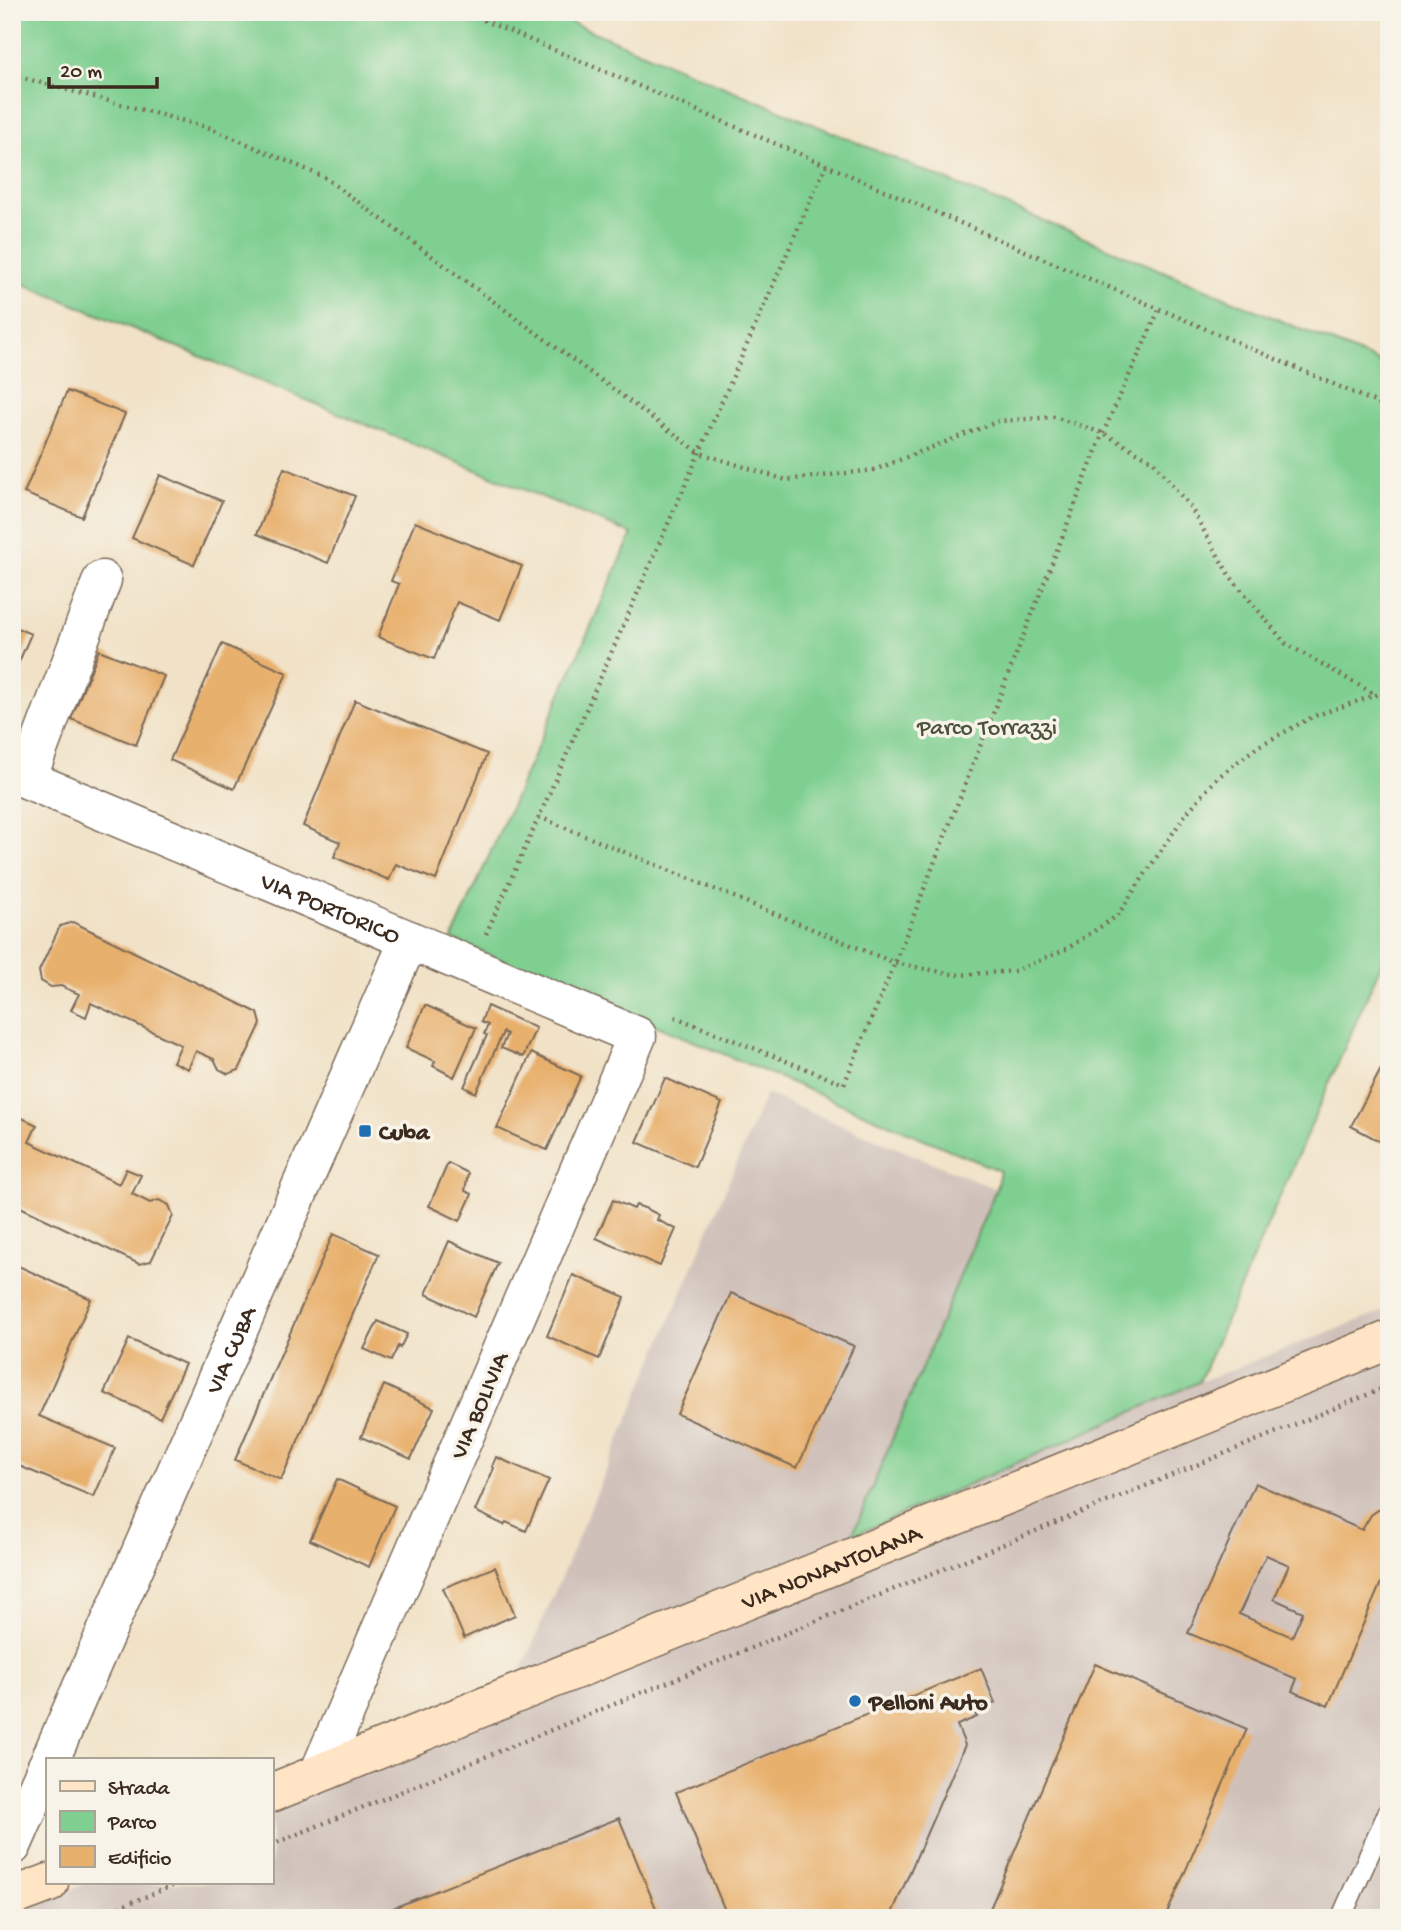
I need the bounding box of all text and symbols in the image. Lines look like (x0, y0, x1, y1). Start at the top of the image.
scale bar (49, 46, 158, 90)
text: 20 m (60, 61, 102, 86)
park label: Parco Torrazzi (916, 715, 1057, 744)
street label: VIA PORTORICO (254, 868, 404, 953)
place label: Cuba (379, 1120, 431, 1149)
marker: Cuba (357, 1123, 373, 1139)
street label: VIA CUBA (201, 1301, 265, 1400)
street label: VIA BOLIVIA (445, 1347, 517, 1465)
street label: VIA NONANTOLANA (737, 1519, 928, 1619)
place label: Pelloni Auto (867, 1690, 988, 1719)
marker: Pelloni Auto (847, 1693, 863, 1709)
legend (46, 1758, 273, 1884)
text: Strada (108, 1778, 171, 1803)
text: Parco (107, 1812, 157, 1837)
text: Edificio (108, 1848, 172, 1873)

